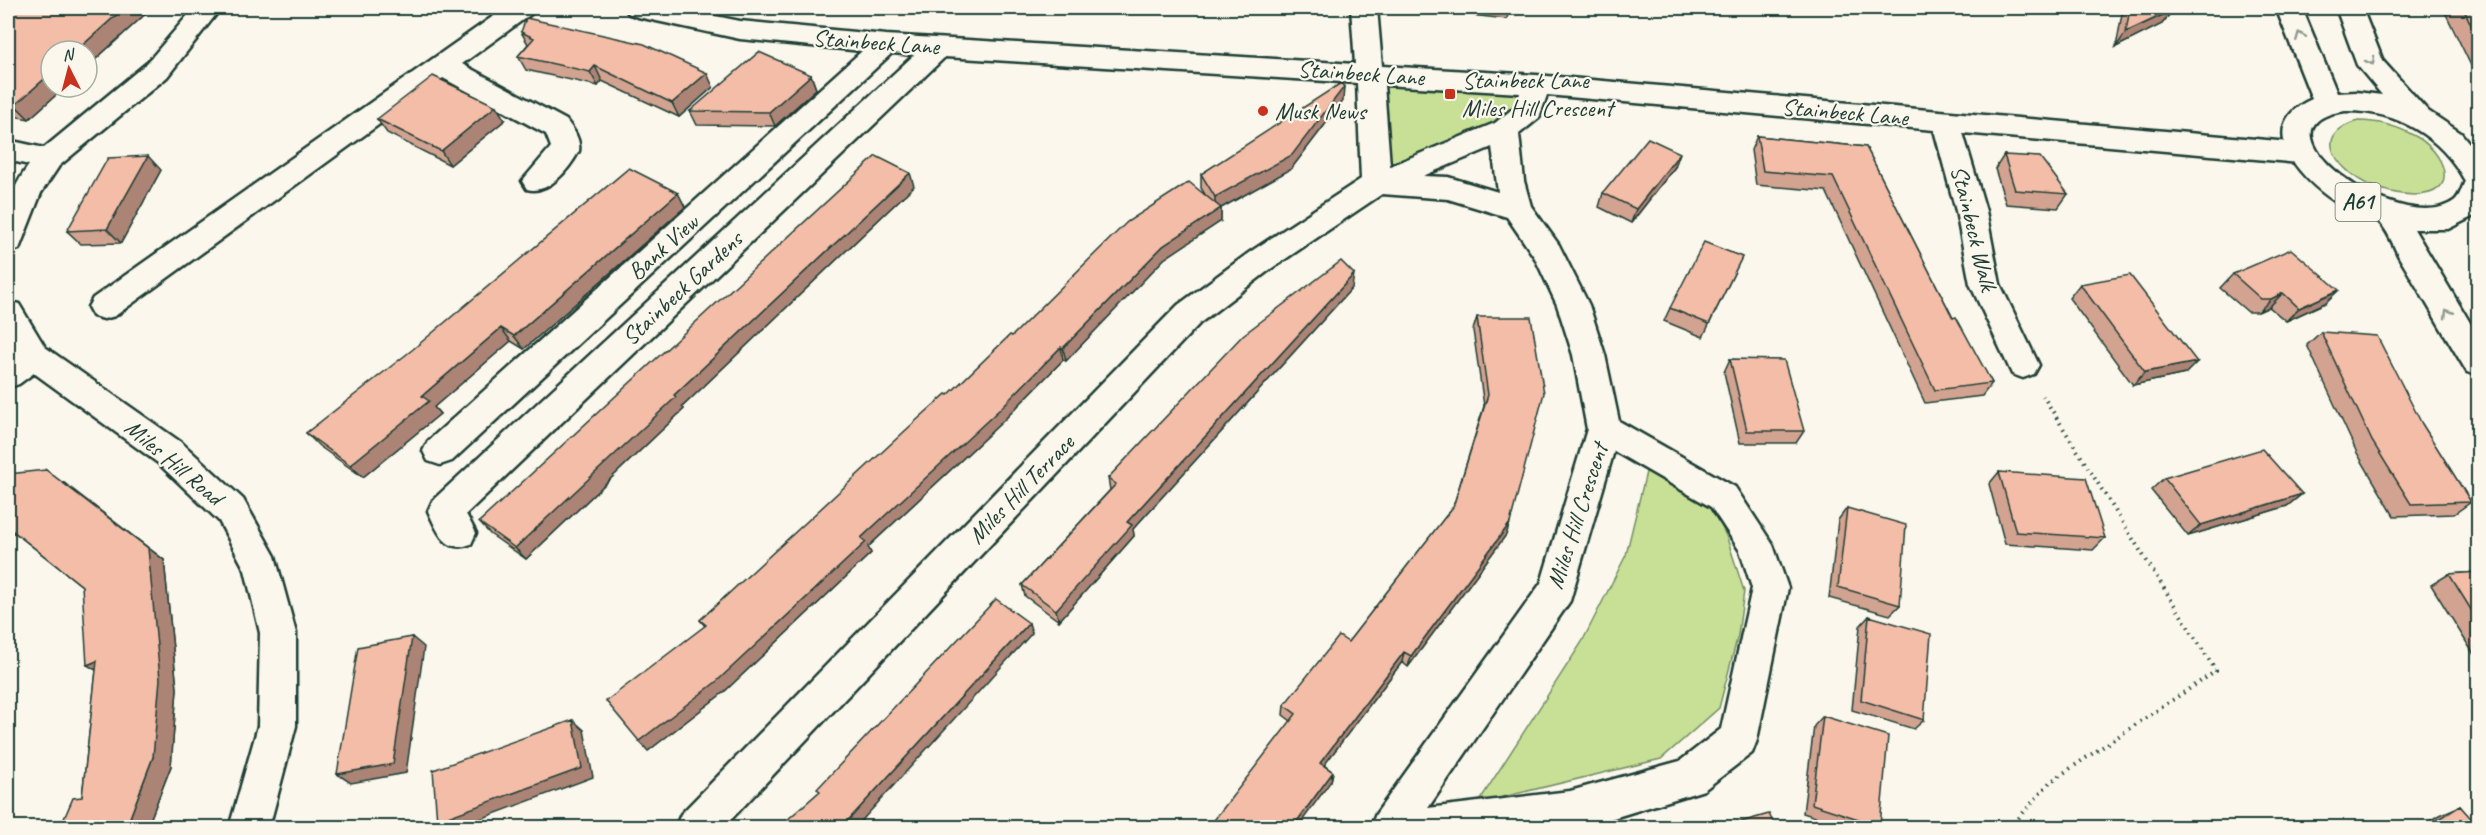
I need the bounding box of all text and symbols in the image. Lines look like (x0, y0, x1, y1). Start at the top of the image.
street label: Stainbeck Lane (812, 23, 942, 62)
one-way arrow (2295, 31, 2307, 42)
north arrow (39, 39, 99, 99)
text: N (62, 44, 77, 66)
street label: Stainbeck Lane (1297, 54, 1427, 93)
one-way arrow (2364, 55, 2375, 65)
place label: Stainbeck Lane Miles Hill Crescent (1462, 65, 1616, 123)
marker: Stainbeck Lane Miles Hill Crescent (1443, 87, 1457, 101)
street label: Stainbeck Lane (1781, 92, 1912, 133)
place label: Musk News (1275, 96, 1368, 126)
marker: Musk News (1256, 104, 1270, 118)
street label: Stainbeck Walk (1944, 162, 2005, 296)
road number: A61 (2336, 183, 2380, 221)
street label: Bank View (621, 206, 706, 287)
street label: Stainbeck Gardens (615, 223, 750, 352)
one-way arrow (2444, 309, 2456, 319)
street label: Miles Hill Road (119, 412, 232, 514)
street label: Miles Hill Terrace (962, 427, 1082, 550)
street label: Miles Hill Crescent (1539, 437, 1616, 592)

